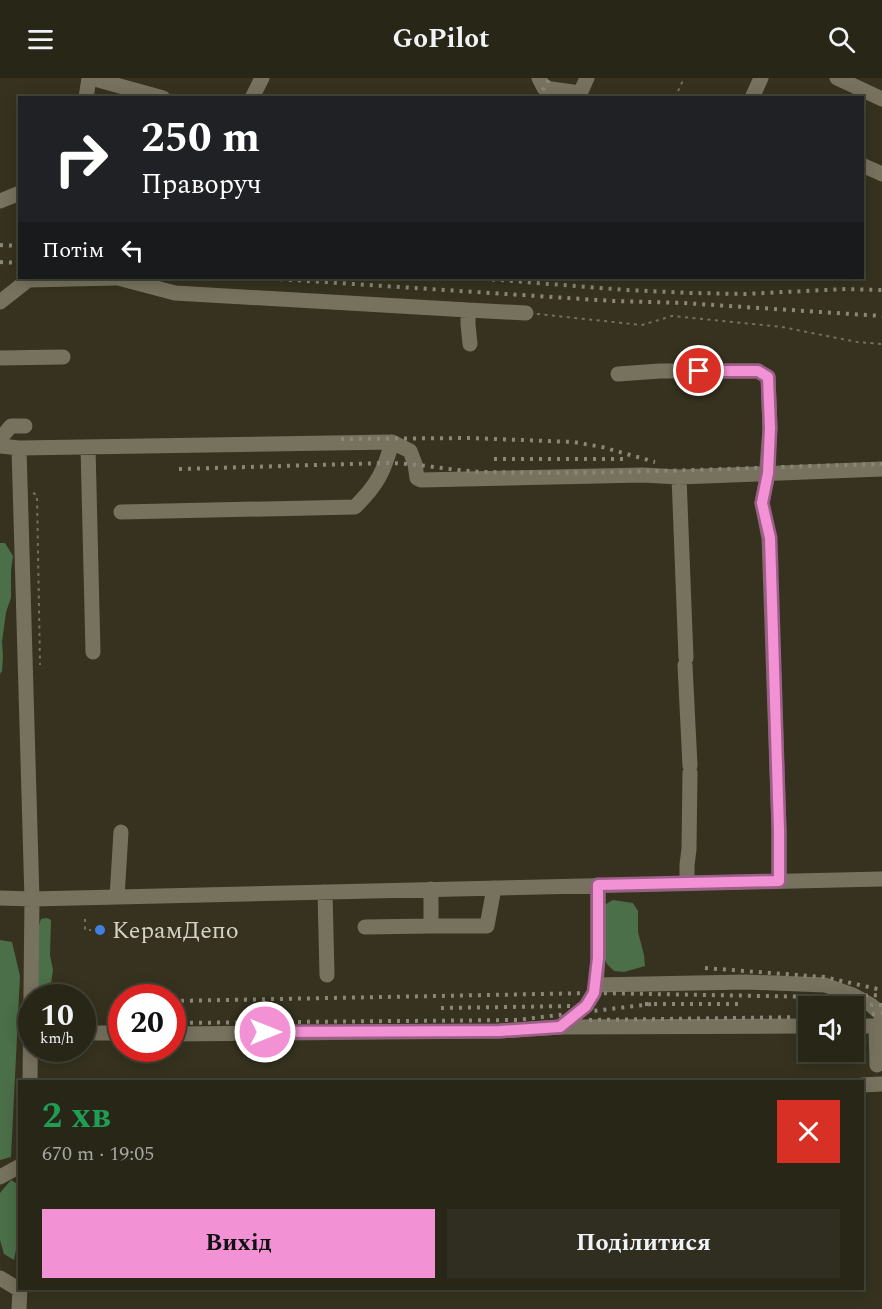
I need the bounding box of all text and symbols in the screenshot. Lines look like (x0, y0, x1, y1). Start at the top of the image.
text: GoPilot (393, 18, 489, 60)
icon: menu (24, 23, 57, 56)
icon: search (825, 23, 858, 56)
text: 250 m (141, 107, 260, 170)
icon: right (42, 120, 120, 198)
text: Праворуч (141, 164, 262, 206)
text: Потім (42, 234, 104, 267)
icon: left (116, 234, 149, 267)
pin (673, 345, 724, 396)
icon: arrive (682, 354, 715, 387)
place label: КерамДепо (112, 913, 239, 949)
marker: КерамДепо (93, 923, 107, 937)
speed limit sign: 20 (108, 984, 186, 1062)
text: 10 (40, 993, 74, 1039)
map controls (798, 996, 864, 1062)
button: sound (798, 996, 864, 1062)
position arrow (233, 1000, 297, 1064)
text: km/h (40, 1027, 74, 1050)
text: 2 хв (42, 1089, 111, 1144)
button: close (777, 1100, 840, 1163)
text: 670 m · 19:05 (42, 1139, 154, 1169)
button: Вихід (42, 1209, 435, 1278)
button: Поділитися (447, 1209, 840, 1278)

